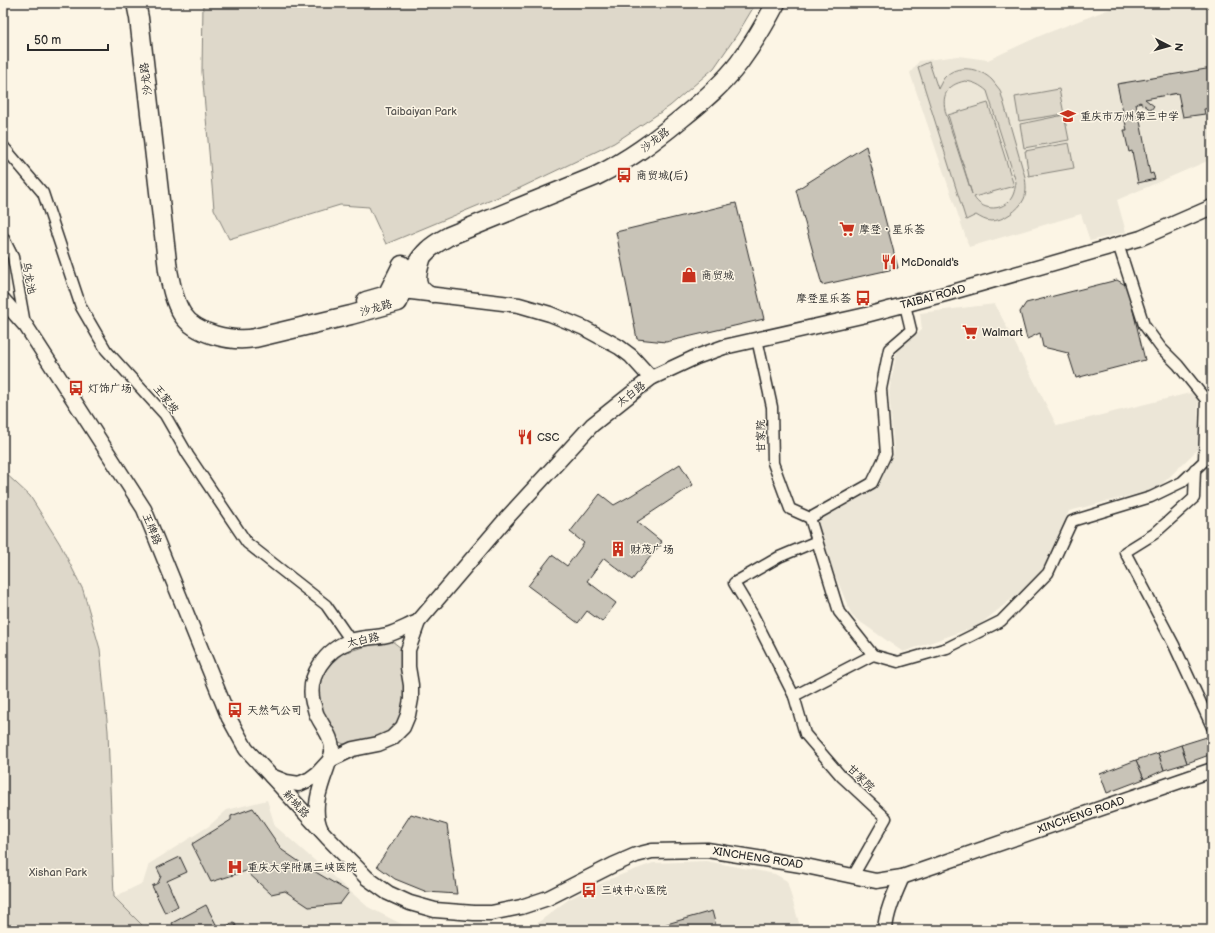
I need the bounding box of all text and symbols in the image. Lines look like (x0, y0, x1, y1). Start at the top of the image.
scale bar (28, 26, 108, 52)
north arrow (1149, 26, 1189, 66)
text: 50 m (34, 33, 61, 48)
text: N (1172, 42, 1185, 52)
street label: 沙龙路 (138, 62, 154, 96)
park label: Taibaiyan Park (385, 105, 457, 118)
school or university icon: 重庆市万州第三中学 (1059, 107, 1077, 125)
place label: 重庆市万州第三中学 (1080, 110, 1179, 123)
street label: 沙龙路 (638, 125, 672, 155)
bus stop icon: 商贸城(后) (615, 166, 633, 184)
place label: 商贸城(后) (636, 169, 688, 182)
supermarket icon: 摩登・星乐荟 (838, 220, 856, 238)
place label: 摩登・星乐荟 (859, 223, 925, 236)
restaurant icon: McDonald's (880, 253, 898, 271)
place label: McDonald's (901, 256, 959, 269)
street label: 乌龙池 (19, 261, 39, 295)
shop icon: 商贸城 (680, 266, 698, 284)
place label: 商贸城 (701, 269, 734, 282)
street label: TAIBAI ROAD (899, 282, 967, 312)
bus stop icon: 摩登星乐荟 (854, 289, 872, 307)
place label: 摩登星乐荟 (796, 292, 851, 305)
street label: 沙龙路 (358, 297, 394, 319)
supermarket icon: Walmart (961, 323, 979, 341)
place label: Walmart (982, 326, 1023, 339)
bus stop icon: 灯饰广场 (67, 379, 85, 397)
street label: 太白路 (614, 379, 648, 409)
place label: 灯饰广场 (88, 382, 132, 395)
street label: 王家坡 (151, 382, 181, 416)
street label: 甘家院 (754, 419, 768, 453)
restaurant icon: CSC (516, 428, 534, 446)
place label: CSC (537, 431, 559, 444)
street label: 王牌路 (140, 511, 164, 547)
building icon: 财茂广场 (609, 540, 627, 558)
place label: 财茂广场 (630, 543, 674, 556)
street label: 太白路 (345, 630, 381, 650)
bus stop icon: 天然气公司 (226, 701, 244, 719)
place label: 天然气公司 (247, 704, 302, 717)
street label: 甘家院 (845, 762, 877, 794)
street label: 新城路 (280, 787, 312, 821)
street label: XINCHENG ROAD (1035, 794, 1126, 836)
street label: XINCHENG ROAD (711, 844, 804, 872)
hospital icon: 重庆大学附属三峡医院 (226, 858, 244, 876)
place label: 重庆大学附属三峡医院 (247, 861, 357, 874)
park label: Xishan Park (28, 866, 88, 879)
bus stop icon: 三峡中心医院 (580, 881, 598, 899)
place label: 三峡中心医院 (601, 884, 667, 897)

